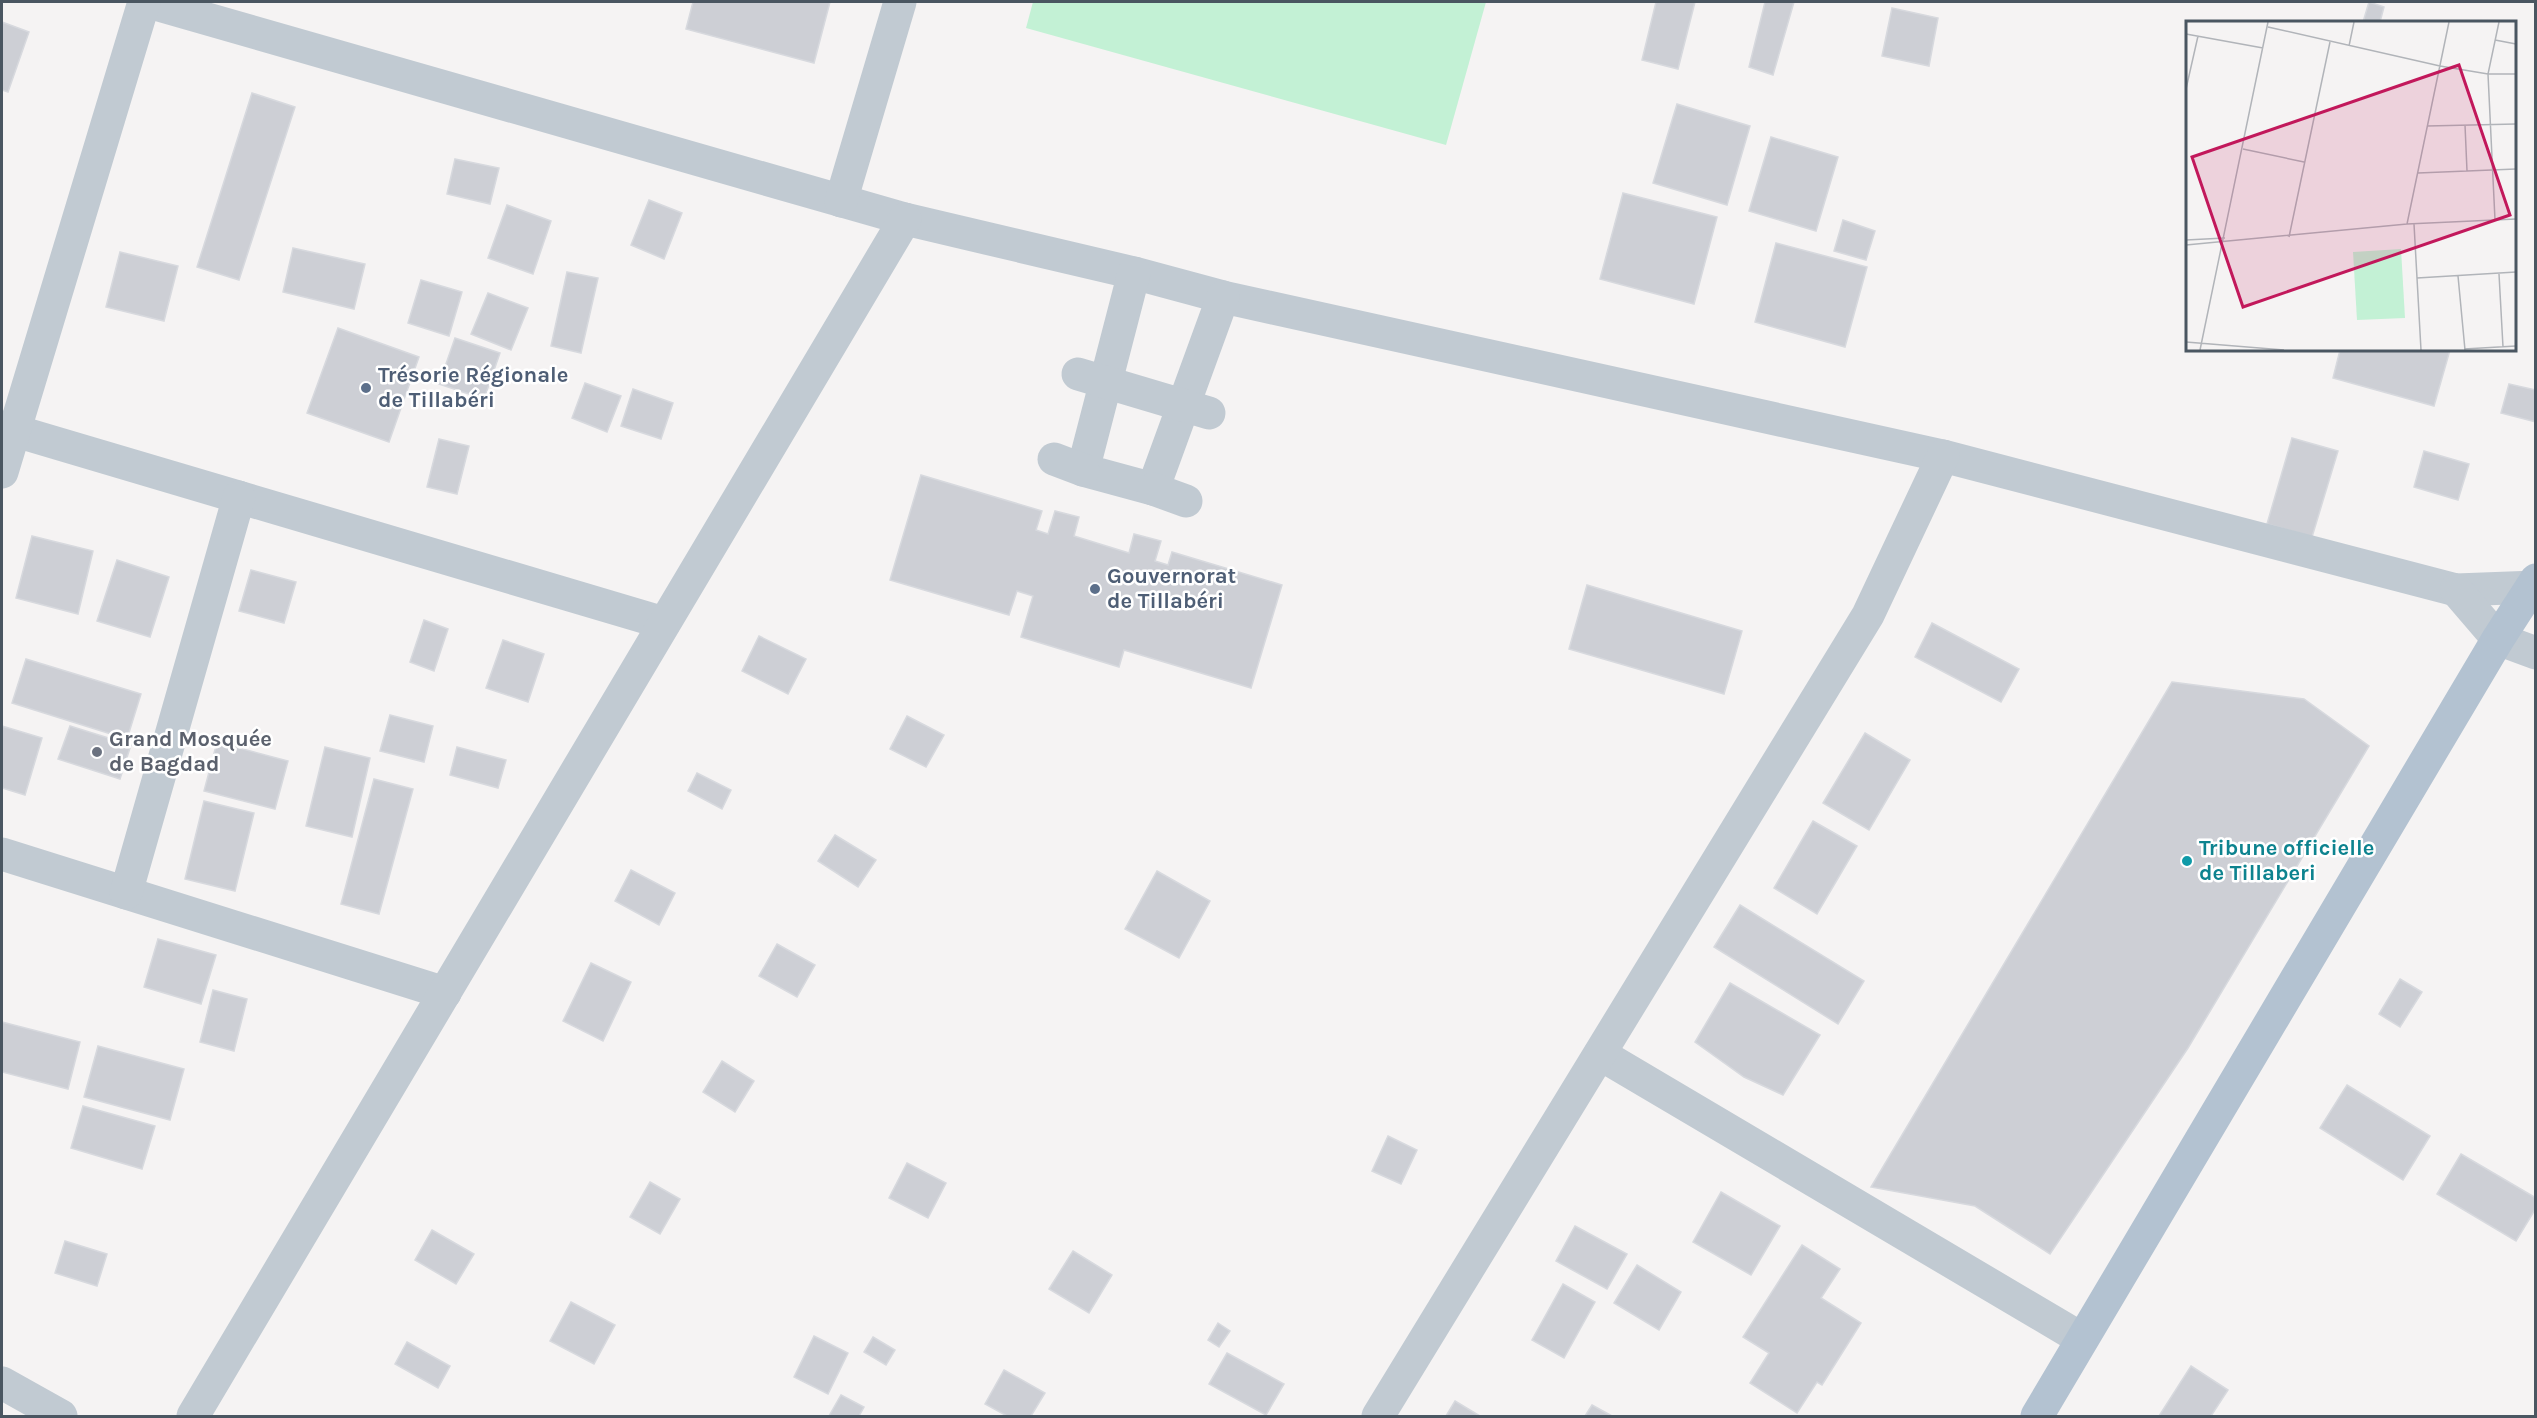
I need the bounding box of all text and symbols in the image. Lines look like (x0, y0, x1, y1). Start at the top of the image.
inset map (2186, 21, 2516, 351)
place label: Trésorie Régionale de Tillabéri (378, 362, 568, 413)
marker: Trésorie Régionale de Tillabéri (359, 381, 373, 395)
place label: Gouvernorat de Tillabéri (1107, 563, 1237, 614)
marker: Gouvernorat de Tillabéri (1088, 582, 1102, 596)
place label: Grand Mosquée de Bagdad (109, 726, 272, 777)
marker: Grand Mosquée de Bagdad (90, 745, 104, 759)
place label: Tribune officielle de Tillaberi (2199, 835, 2374, 886)
marker: Tribune officielle de Tillaberi (2180, 854, 2194, 868)

